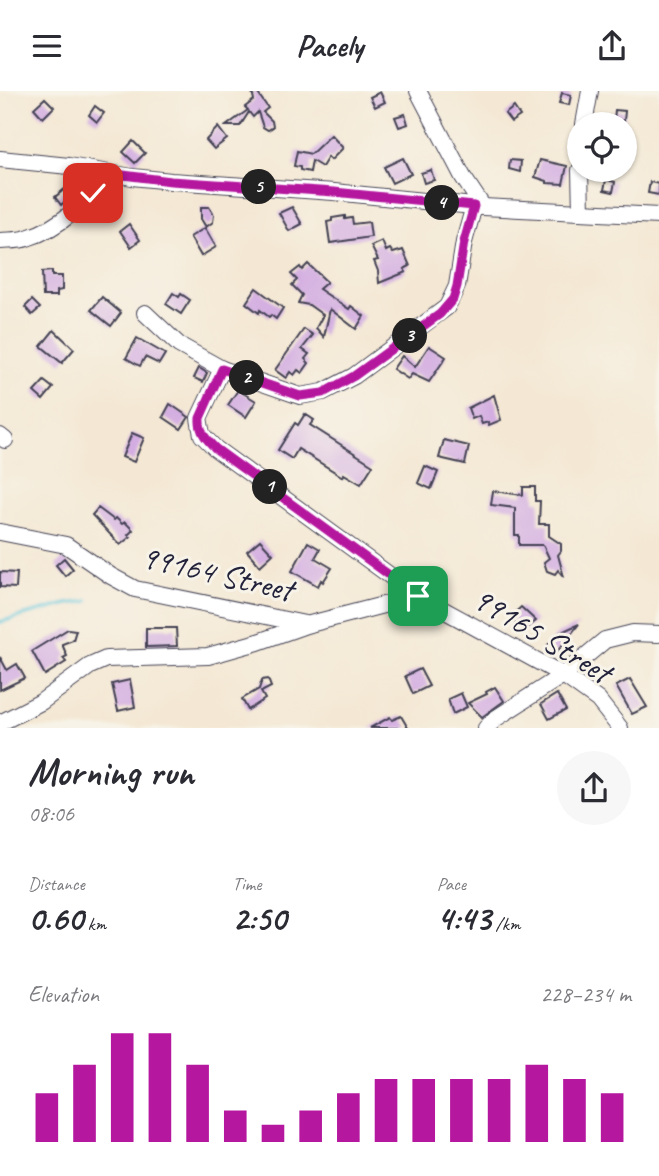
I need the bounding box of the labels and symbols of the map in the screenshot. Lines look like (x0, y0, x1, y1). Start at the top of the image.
pin (63, 163, 123, 223)
pin: 5 (242, 169, 276, 205)
pin: 4 (424, 185, 460, 221)
pin: 3 (392, 319, 428, 353)
pin: 2 (230, 361, 264, 395)
pin: 1 (252, 469, 288, 505)
street label: 99164 Street (137, 535, 301, 612)
pin (388, 566, 448, 626)
street label: 99165 Street (465, 577, 622, 695)

